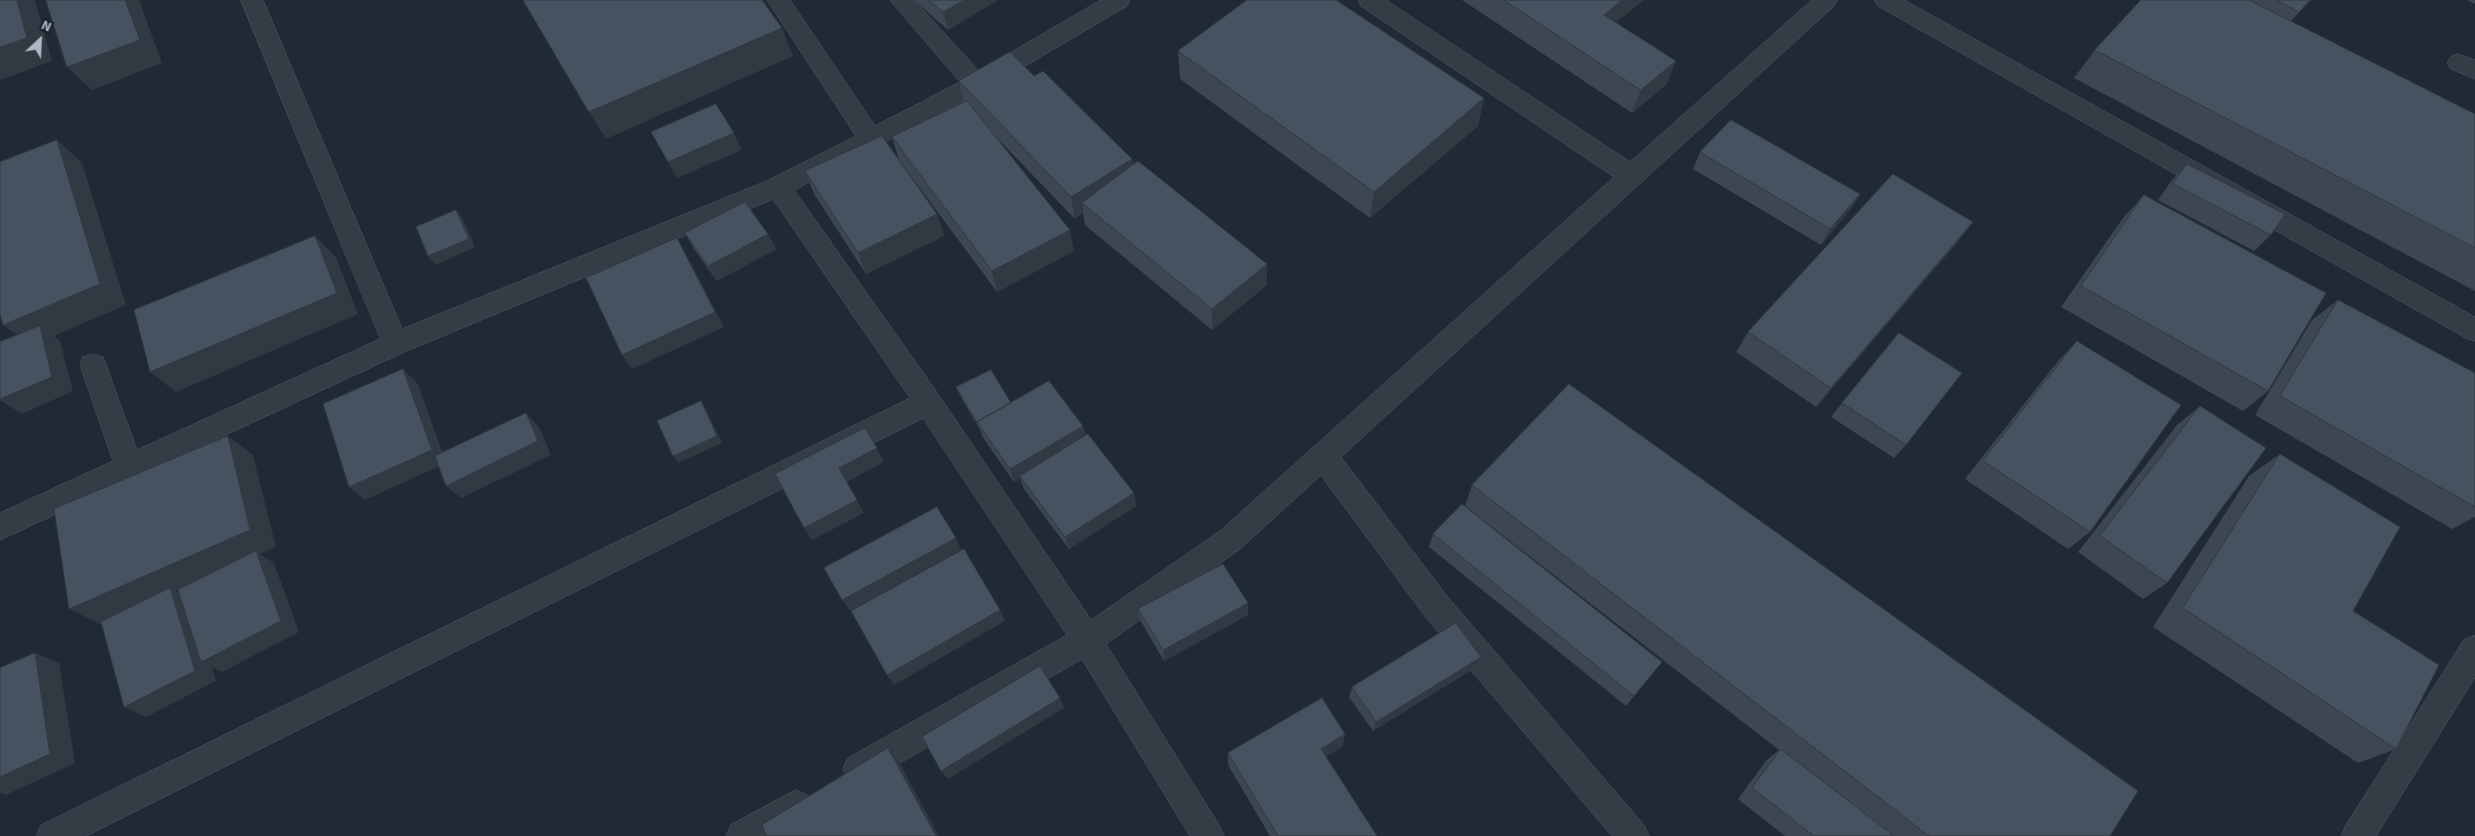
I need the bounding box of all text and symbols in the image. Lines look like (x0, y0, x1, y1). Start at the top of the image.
north arrow (15, 15, 65, 65)
text: N (38, 15, 55, 37)

